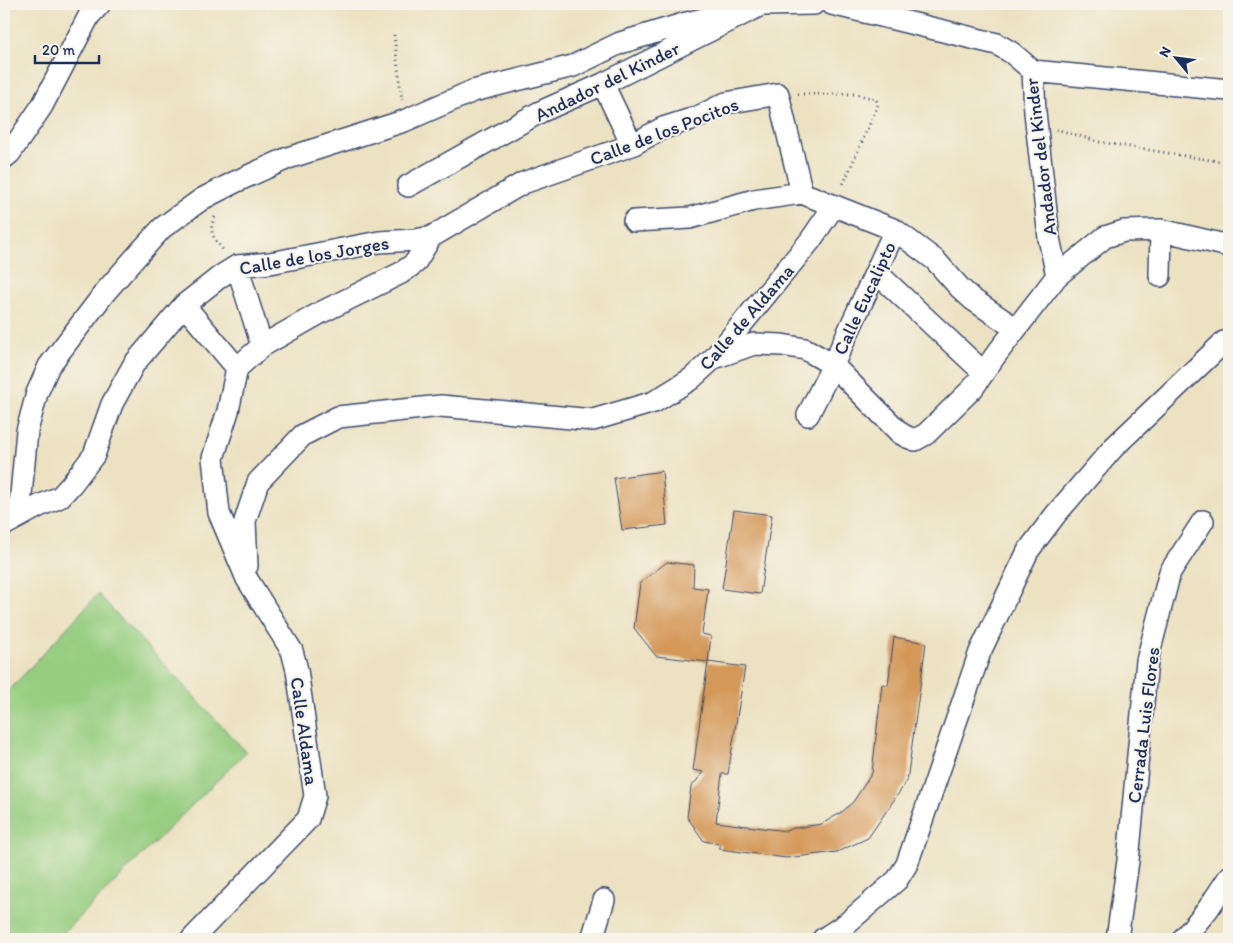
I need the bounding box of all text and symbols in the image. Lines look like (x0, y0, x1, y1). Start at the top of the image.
scale bar (35, 32, 99, 64)
north arrow (1150, 32, 1200, 82)
street label: Andador del Kinder (531, 36, 684, 126)
text: 20 m (42, 41, 76, 59)
text: N (1155, 44, 1175, 60)
street label: Andador del Kinder (1019, 77, 1062, 237)
street label: Calle de los Pocitos (587, 93, 742, 170)
street label: Calle de los Jorges (237, 231, 391, 280)
street label: Calle Eucalipto (828, 238, 901, 359)
street label: Calle de Aldama (694, 260, 799, 375)
street label: Cerrada Luis Flores (1122, 646, 1164, 805)
street label: Calle Aldama (286, 675, 324, 787)

